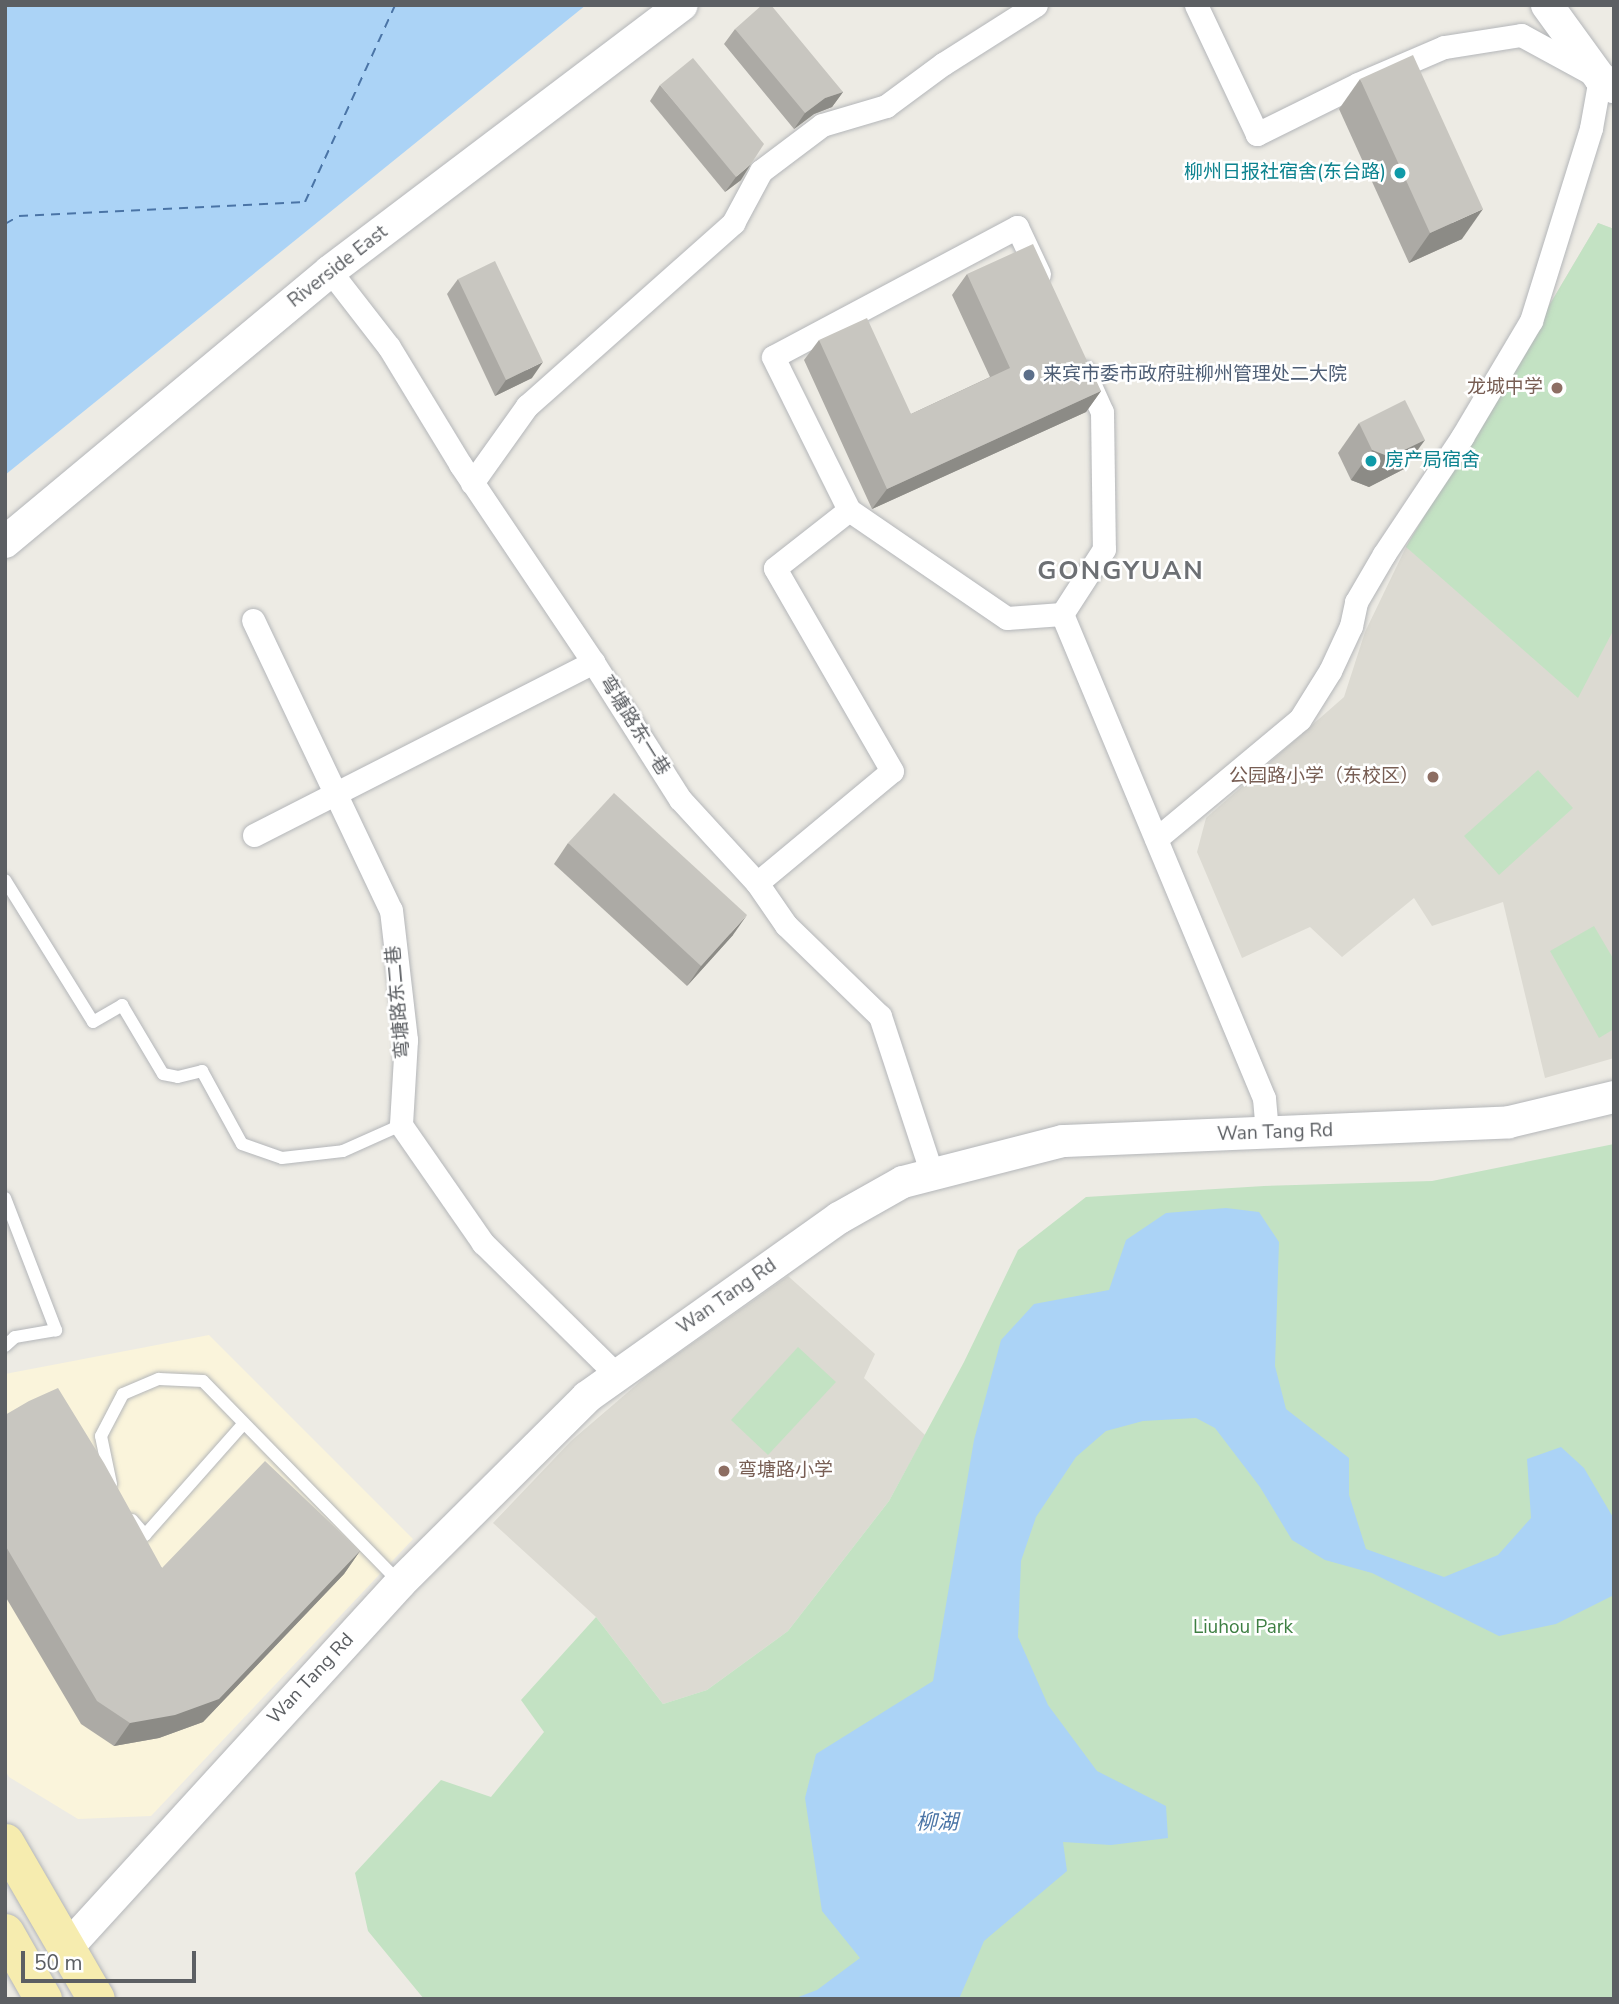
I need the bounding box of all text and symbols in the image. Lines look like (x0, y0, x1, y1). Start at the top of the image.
place label: 柳州日报社宿舍(东台路) (1184, 162, 1386, 184)
marker: 柳州日报社宿舍(东台路) (1392, 165, 1408, 181)
street label: Riverside East (284, 221, 392, 313)
place label: 来宾市委市政府驻柳州管理处二大院 (1043, 364, 1347, 386)
marker: 来宾市委市政府驻柳州管理处二大院 (1021, 367, 1037, 383)
place label: 龙城中学 (1467, 377, 1543, 399)
marker: 龙城中学 (1549, 380, 1565, 396)
place label: 房产局宿舍 (1385, 450, 1480, 472)
marker: 房产局宿舍 (1363, 453, 1379, 469)
district label: GONGYUAN (1038, 555, 1204, 587)
street label: 弯塘路东一巷 (594, 672, 674, 780)
place label: 公园路小学（东校区） (1229, 766, 1419, 788)
marker: 公园路小学（东校区） (1425, 769, 1441, 785)
street label: 弯塘路东二巷 (383, 944, 415, 1060)
street label: Wan Tang Rd (1217, 1120, 1333, 1146)
street label: Wan Tang Rd (673, 1254, 781, 1340)
place label: 弯塘路小学 (738, 1460, 833, 1482)
marker: 弯塘路小学 (716, 1463, 732, 1479)
park label: Liuhou Park (1193, 1617, 1293, 1639)
street label: Wan Tang Rd (263, 1629, 359, 1729)
water label: 柳湖 (916, 1809, 958, 1835)
scale bar (24, 1938, 200, 1982)
text: 50 m (34, 1949, 83, 1977)

